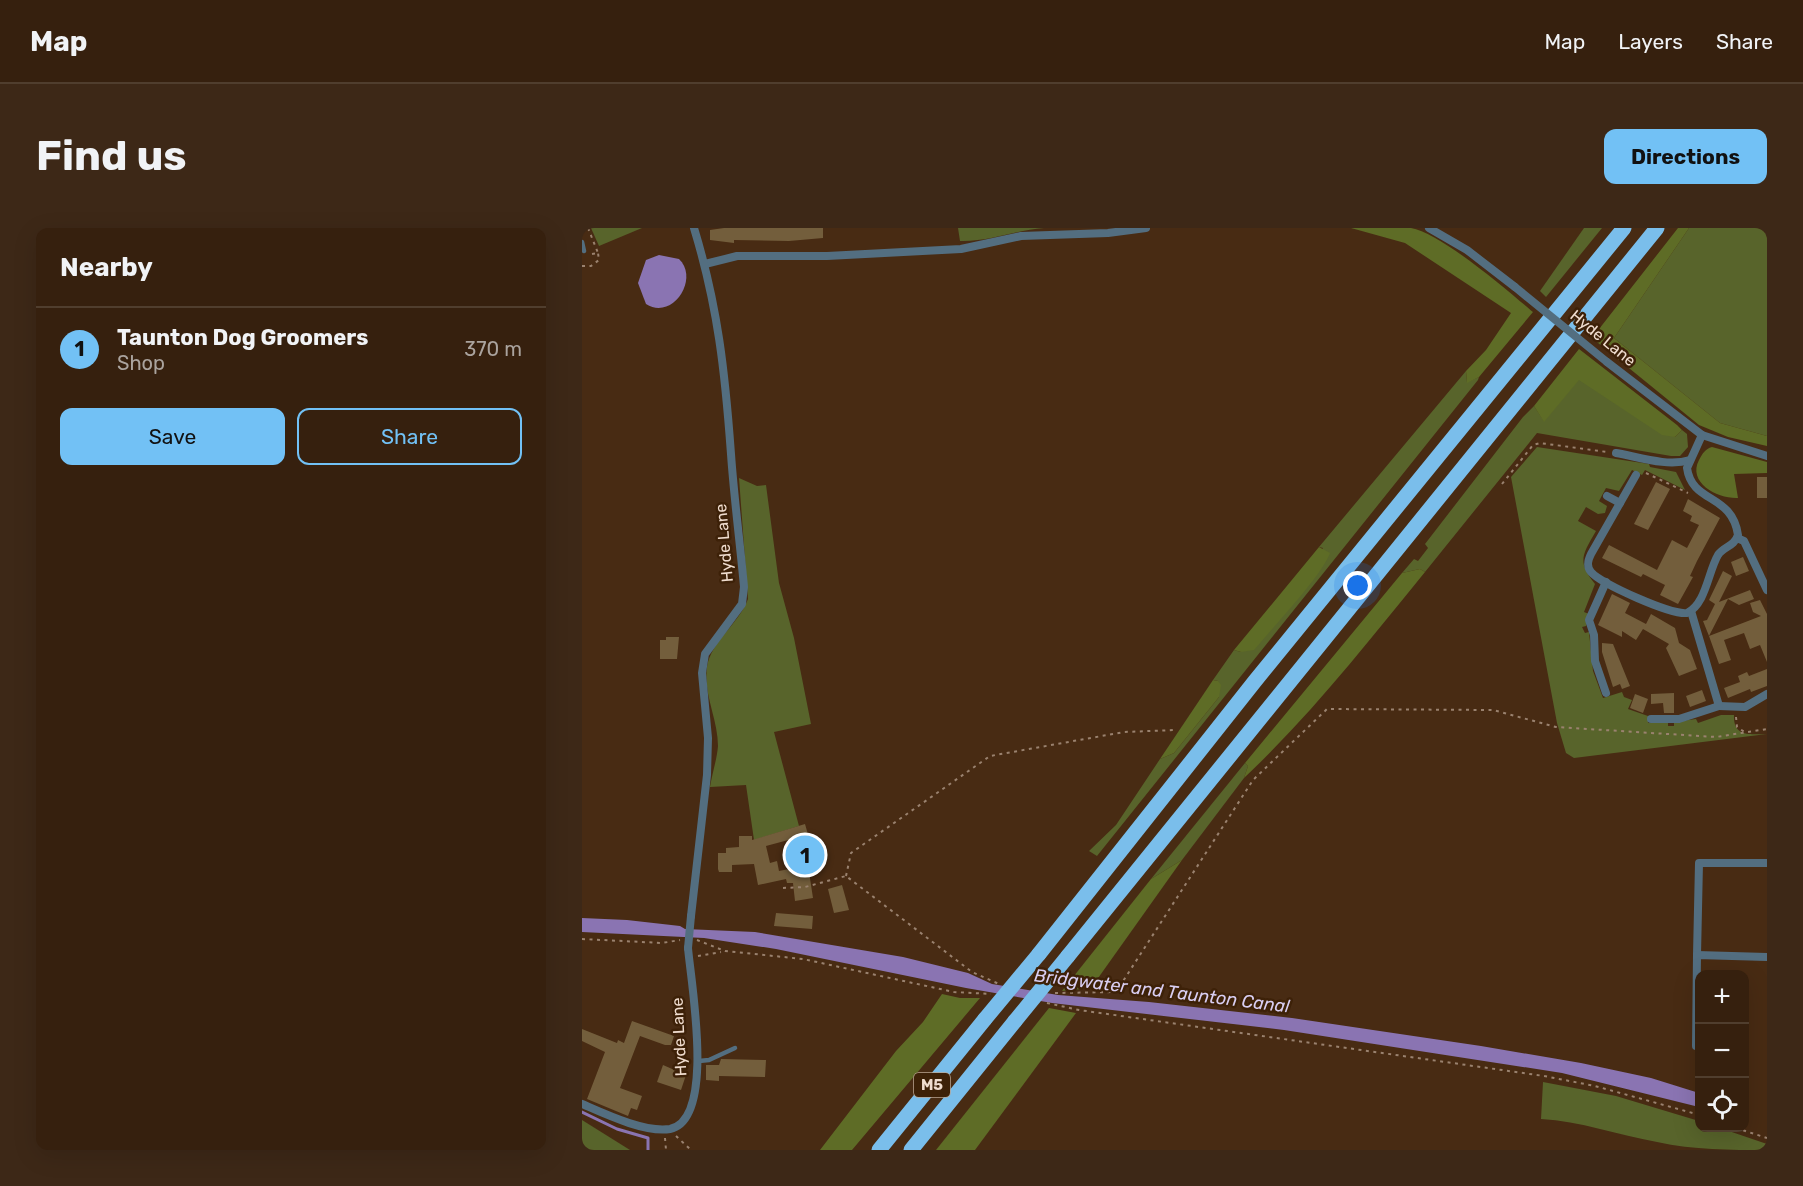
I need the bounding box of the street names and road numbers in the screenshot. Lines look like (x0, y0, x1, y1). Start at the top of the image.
street label: Hyde Lane (1566, 306, 1640, 370)
street label: Hyde Lane (711, 503, 737, 583)
street label: Hyde Lane (667, 997, 691, 1077)
road number: M5 (914, 1073, 950, 1097)

